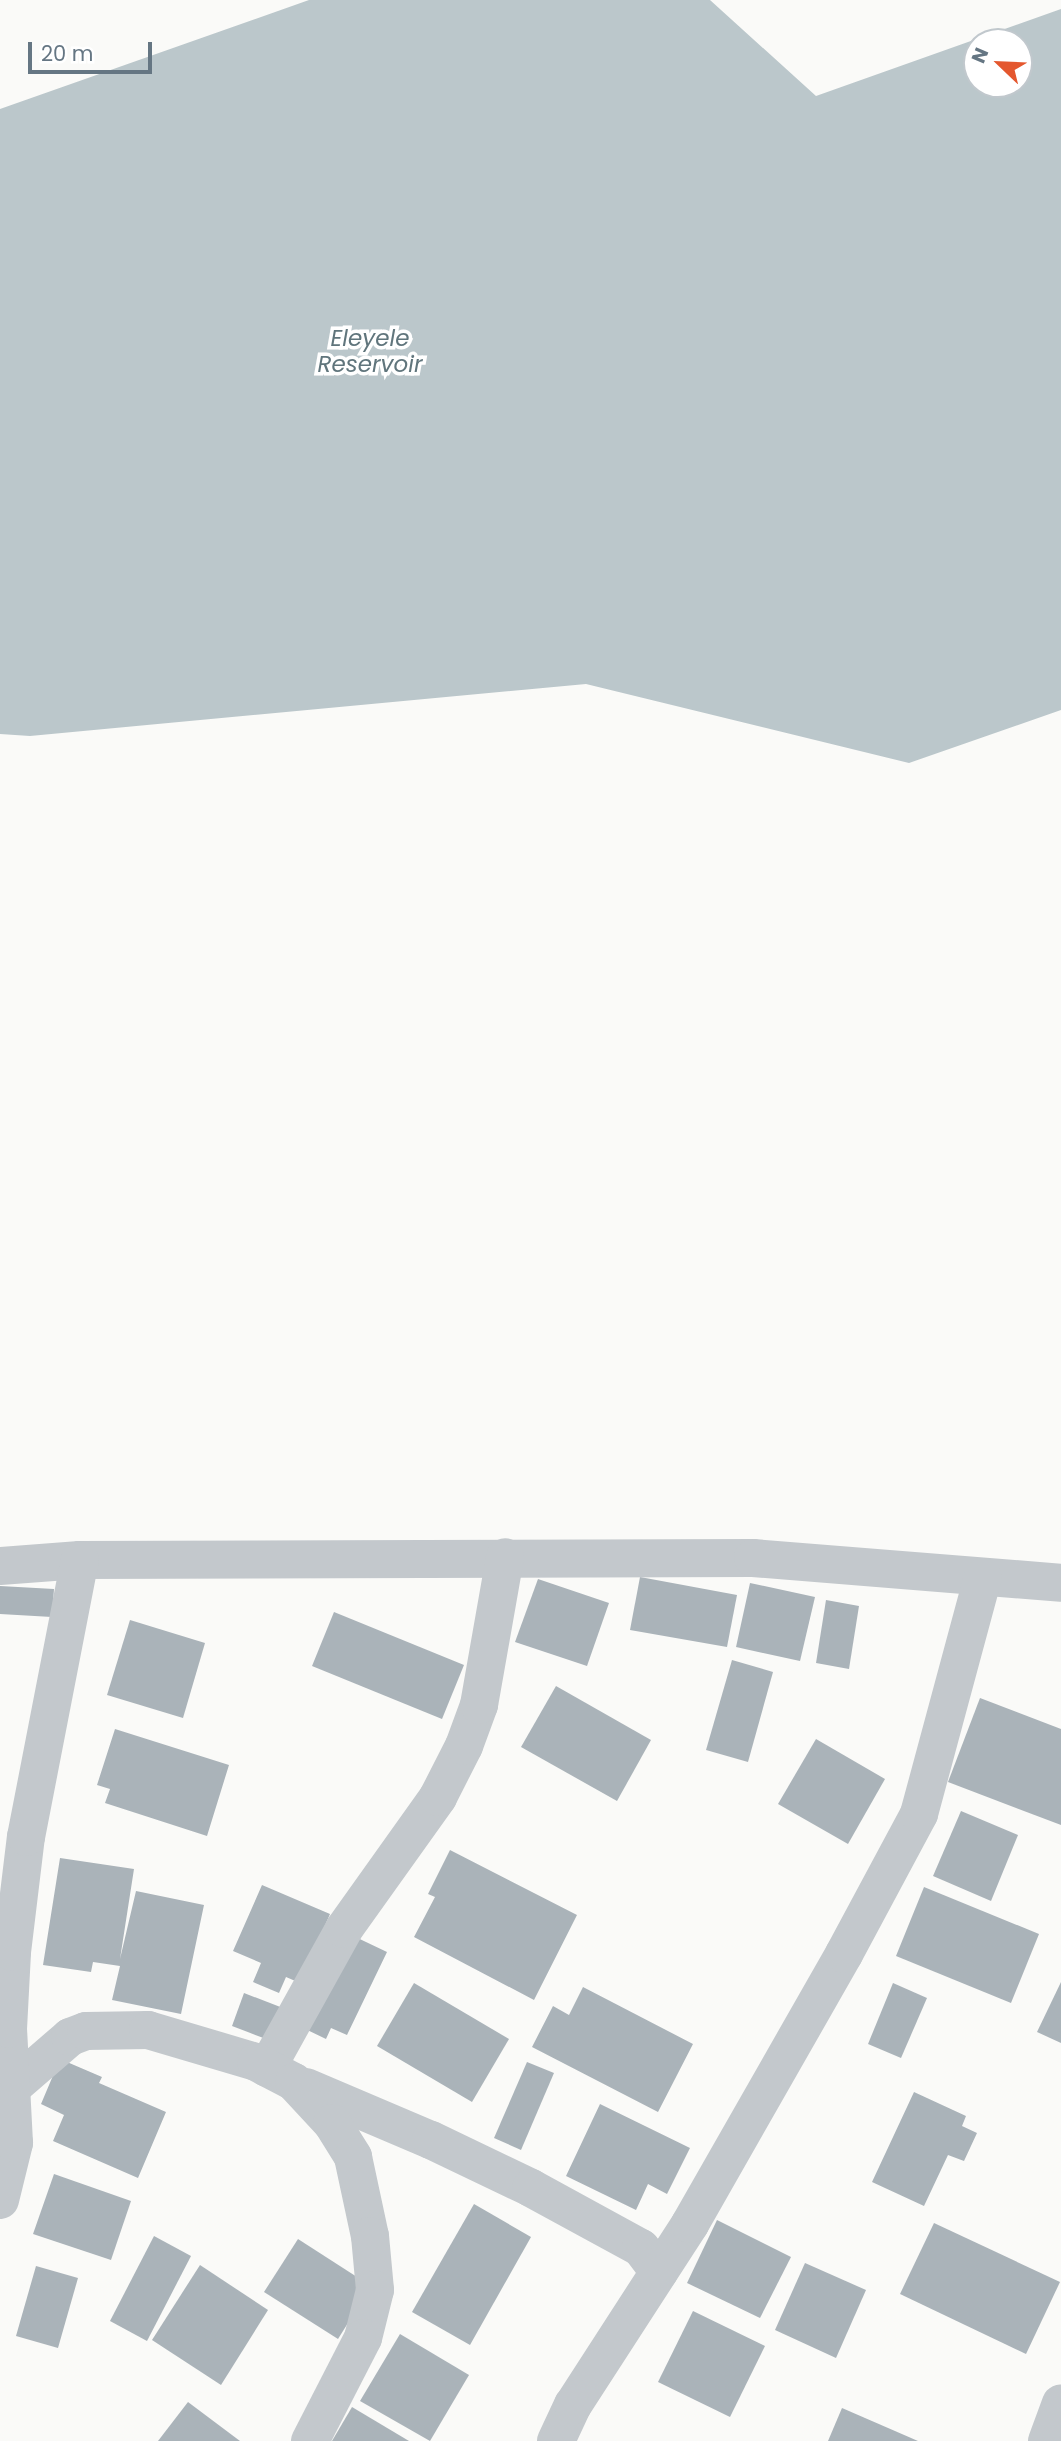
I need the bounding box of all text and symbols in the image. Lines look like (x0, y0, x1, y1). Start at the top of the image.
scale bar (32, 28, 156, 72)
north arrow (963, 28, 1033, 98)
text: 20 m (41, 39, 94, 68)
text: N (965, 44, 995, 67)
water label: Eleyele Reservoir (318, 324, 422, 378)

